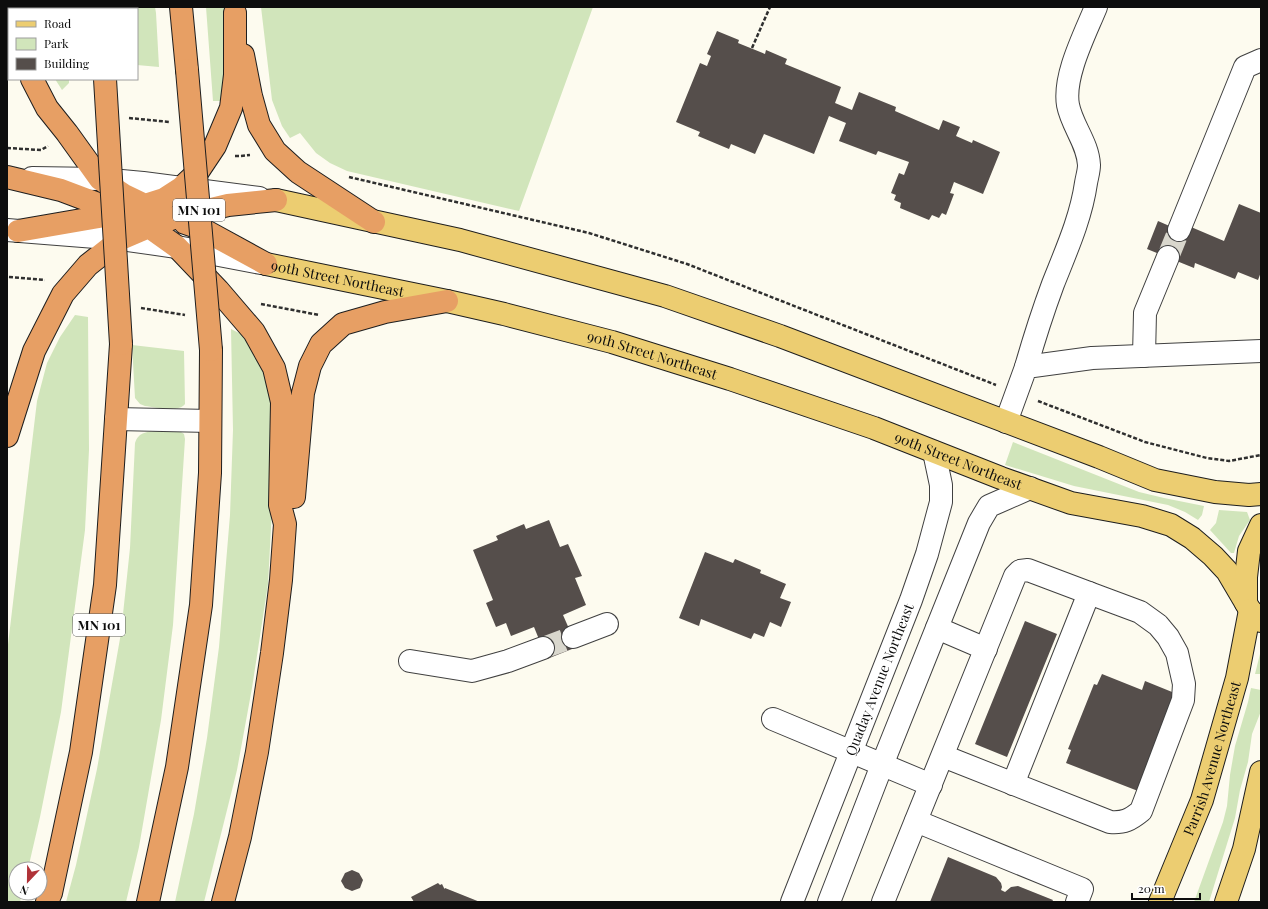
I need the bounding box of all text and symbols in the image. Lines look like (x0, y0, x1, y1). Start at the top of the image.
legend (8, 8, 138, 80)
text: Road (44, 15, 71, 31)
text: Park (44, 35, 69, 51)
text: Building (44, 55, 90, 71)
road number: MN 101 (173, 199, 225, 221)
street label: 90th Street Northeast (269, 255, 407, 301)
street label: 90th Street Northeast (585, 326, 721, 384)
street label: 90th Street Northeast (892, 427, 1026, 494)
street label: Quaday Avenue Northeast (841, 600, 918, 758)
road number: MN 101 (73, 614, 125, 636)
street label: Parrish Avenue Northeast (1178, 678, 1245, 838)
north arrow (8, 861, 48, 901)
scale bar (1132, 875, 1200, 901)
text: 20 m (1138, 880, 1165, 896)
text: N (18, 882, 31, 899)

